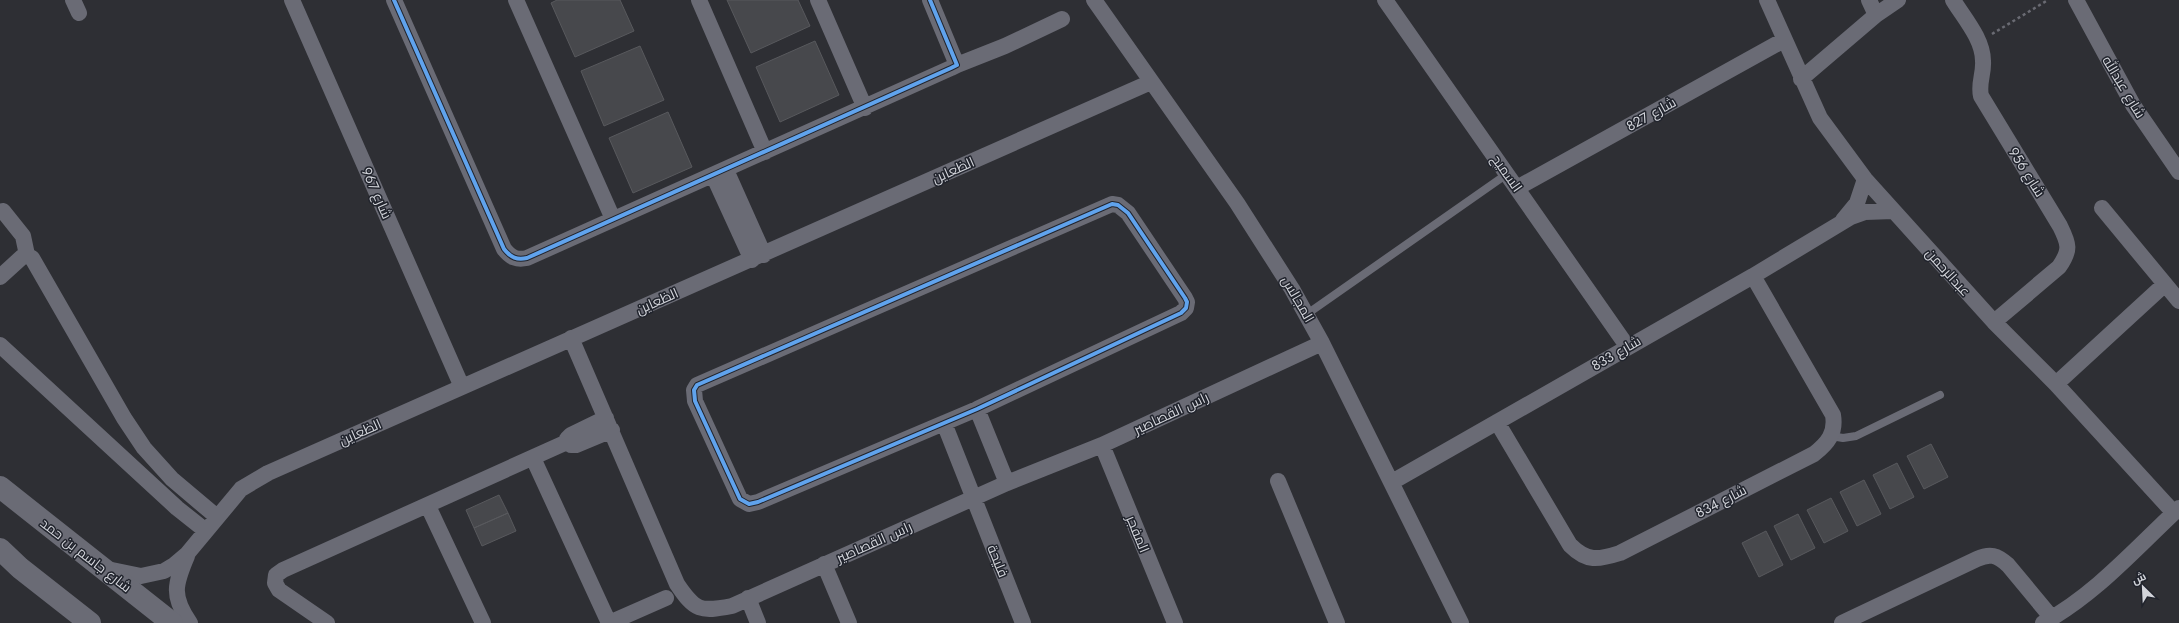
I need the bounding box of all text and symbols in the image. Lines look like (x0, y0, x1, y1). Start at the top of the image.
street label: شارع عبدالله (2097, 52, 2151, 122)
street label: شارع 827 (1622, 92, 1680, 136)
street label: شارع 956 (2004, 143, 2050, 201)
street label: السميح (1487, 150, 1527, 196)
street label: الظعاين (929, 152, 977, 188)
street label: شارع 967 (357, 164, 397, 222)
street label: عبدالرحمن (1921, 243, 1975, 301)
street label: المجالس (1277, 272, 1319, 326)
street label: الظعاين (633, 283, 681, 319)
street label: شارع 833 (1588, 331, 1644, 375)
street label: راس القصاصير (1129, 387, 1212, 440)
street label: الظعاين (336, 414, 384, 450)
street label: شارع 834 (1692, 480, 1750, 522)
street label: المفجر (1121, 511, 1155, 556)
street label: شارع جاسم بن حمد (36, 513, 136, 597)
street label: راس القصاصير (832, 516, 915, 568)
street label: فليحة (982, 542, 1014, 580)
north arrow (2123, 567, 2163, 607)
text: ش (2129, 568, 2149, 588)

